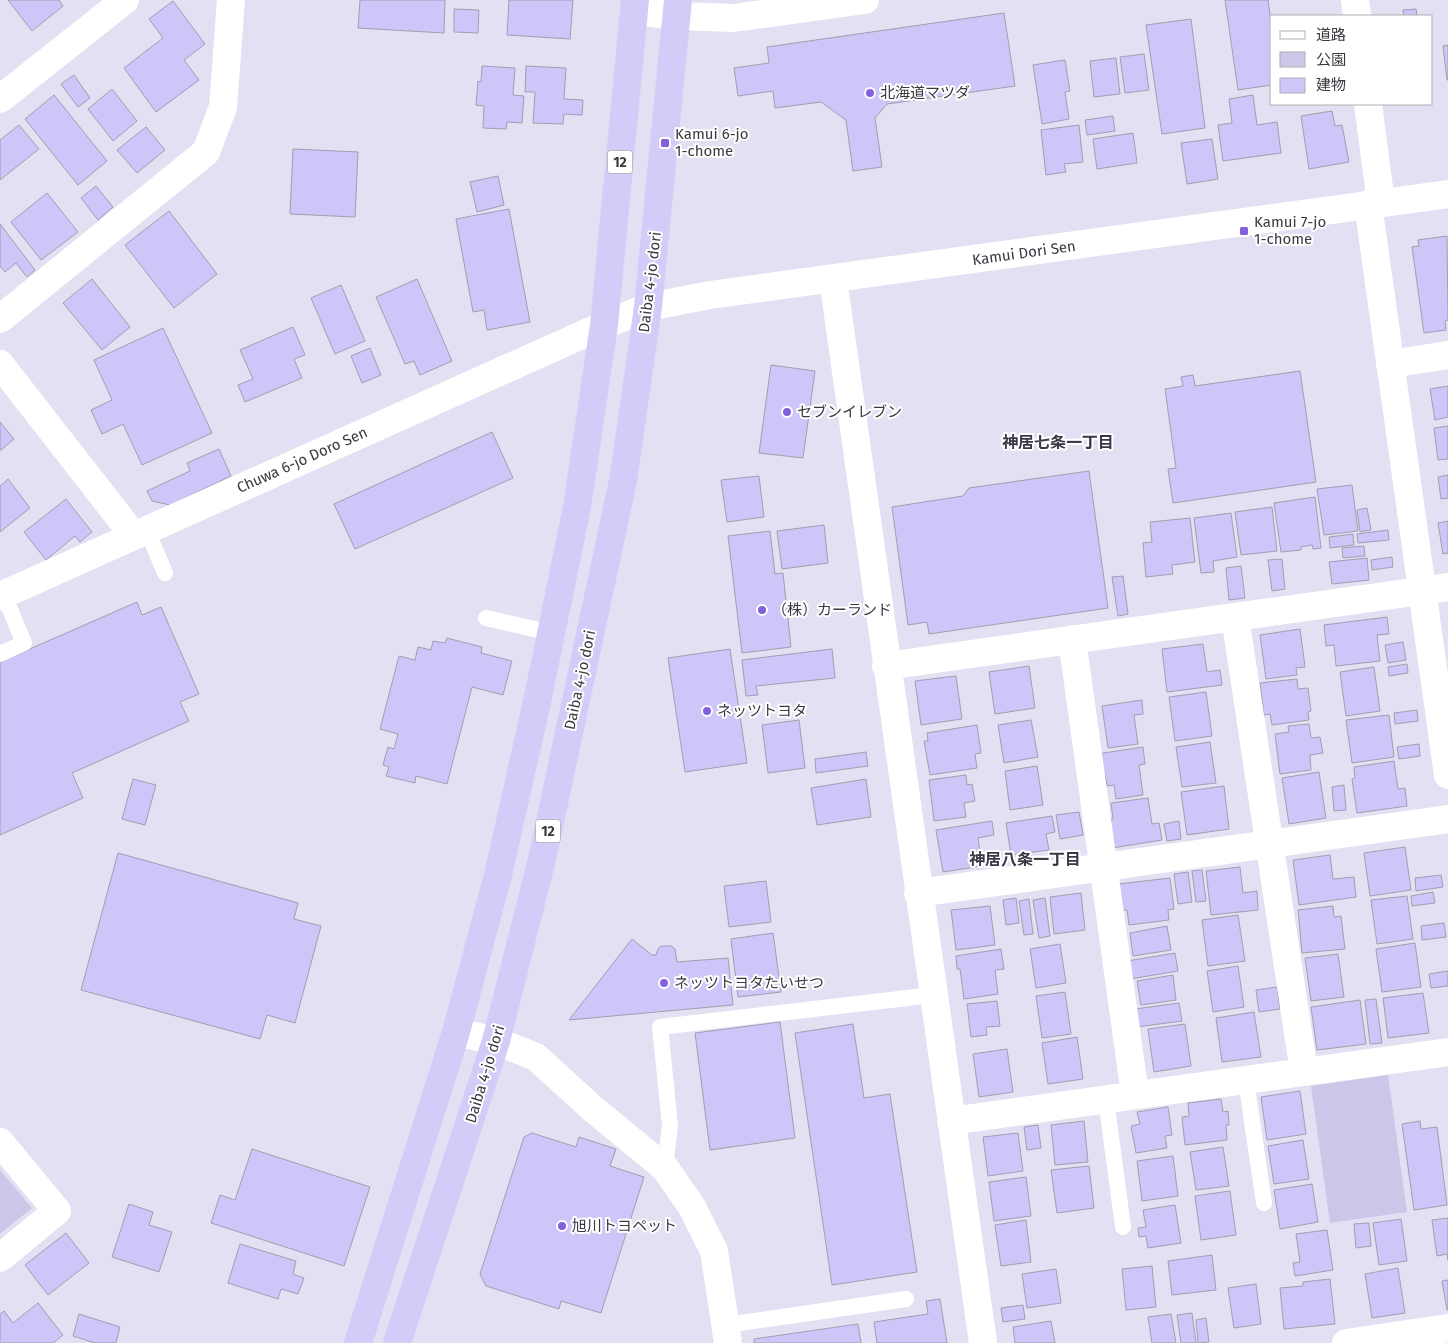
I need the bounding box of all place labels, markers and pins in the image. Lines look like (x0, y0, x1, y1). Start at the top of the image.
place label: 北海道マツダ (880, 84, 970, 102)
marker: 北海道マツダ (864, 87, 876, 99)
place label: Kamui 6-jo 1-chome (675, 125, 749, 160)
marker: Kamui 6-jo 1-chome (659, 137, 671, 149)
place label: Kamui 7-jo 1-chome (1254, 213, 1326, 248)
marker: Kamui 7-jo 1-chome (1238, 225, 1250, 237)
place label: セブンイレブン (797, 403, 902, 421)
marker: セブンイレブン (781, 406, 793, 418)
place label: （株）カーランド (772, 601, 892, 619)
marker: （株）カーランド (756, 604, 768, 616)
place label: ネッツトヨタ (717, 702, 807, 720)
marker: ネッツトヨタ (701, 705, 713, 717)
place label: ネッツトヨタたいせつ (674, 974, 824, 992)
marker: ネッツトヨタたいせつ (658, 977, 670, 989)
place label: 旭川トヨペット (572, 1217, 677, 1235)
marker: 旭川トヨペット (556, 1220, 568, 1232)

